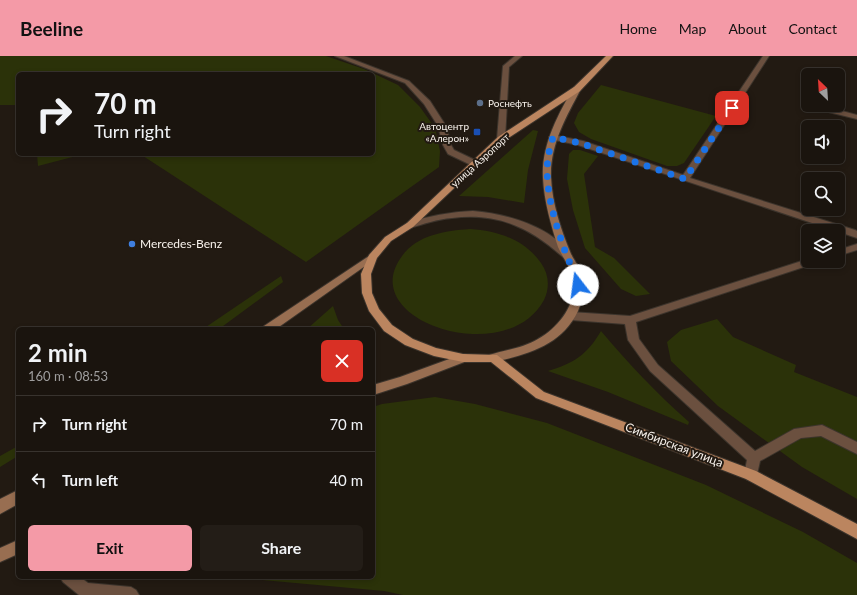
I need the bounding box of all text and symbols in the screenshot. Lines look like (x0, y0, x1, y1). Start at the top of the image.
text: Beeline (20, 17, 83, 40)
text: Home (619, 20, 657, 37)
text: Map (679, 20, 706, 37)
text: About (728, 20, 766, 37)
text: Contact (788, 20, 837, 37)
north arrow (801, 68, 845, 112)
map controls (801, 68, 845, 268)
text: 70 m (94, 86, 157, 120)
icon: right (28, 88, 80, 140)
pin (715, 91, 749, 125)
place label: Роснефть (488, 97, 532, 109)
icon: arrive (721, 97, 743, 119)
marker: Роснефть (475, 98, 485, 108)
text: Turn right (94, 120, 171, 142)
place label: Автоцентр «Алерон» (419, 120, 469, 144)
button: sound (801, 120, 845, 164)
marker: Автоцентр «Алерон» (472, 127, 482, 137)
street label: улица Аэропорт (448, 131, 512, 189)
button: search (801, 172, 845, 216)
button: layers (801, 224, 845, 268)
place label: Mercedes-Benz (140, 236, 223, 251)
marker: Mercedes-Benz (127, 239, 137, 249)
position arrow (557, 264, 599, 306)
text: 2 min (28, 338, 88, 367)
button: close (321, 340, 363, 382)
text: 160 m · 08:53 (28, 368, 108, 384)
icon: right (28, 413, 50, 435)
text: Turn right (62, 415, 127, 433)
text: 70 m (329, 415, 363, 433)
street label: Симбирская улица (623, 419, 725, 470)
icon: left (28, 469, 50, 491)
text: Turn left (62, 471, 118, 489)
text: 40 m (329, 471, 363, 489)
button: Exit (28, 525, 192, 571)
button: Share (200, 525, 363, 571)

